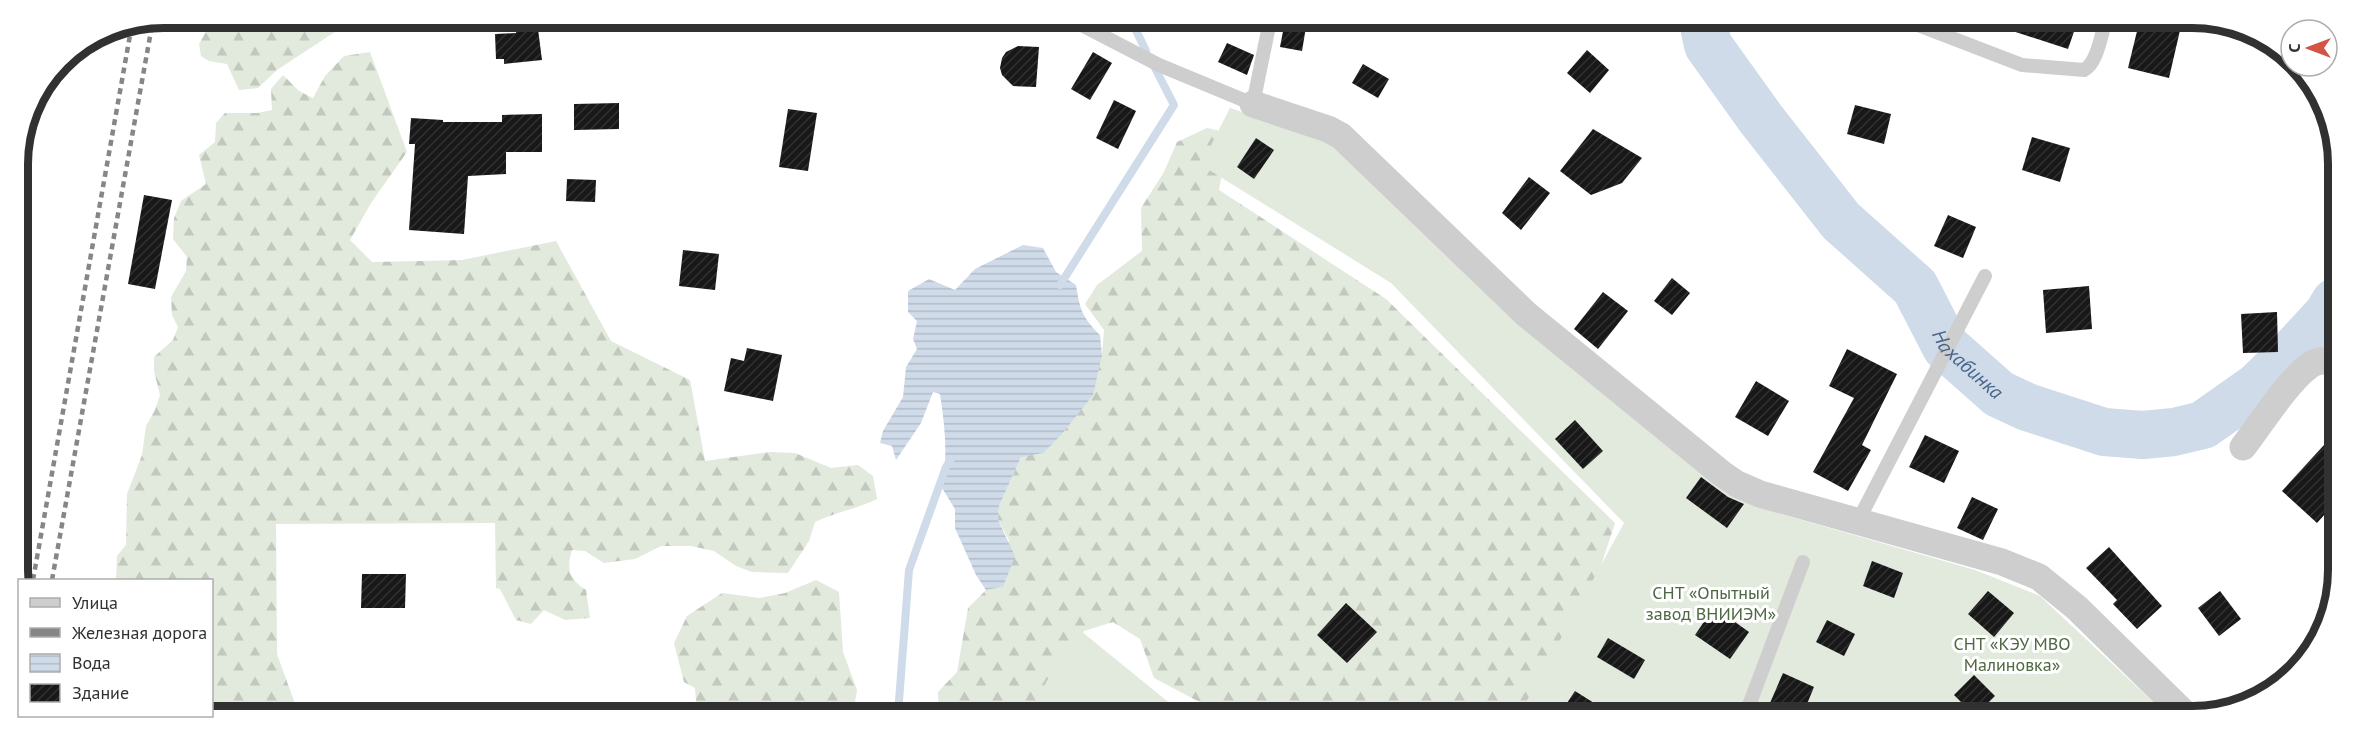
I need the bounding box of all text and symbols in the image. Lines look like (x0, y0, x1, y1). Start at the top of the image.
north arrow (2279, 18, 2339, 78)
text: С (2284, 43, 2304, 52)
water label: Нахабинка (1926, 325, 2009, 405)
legend (18, 579, 213, 717)
park label: СНТ «Опытный завод ВНИИЭМ» (1646, 581, 1776, 625)
text: Улица (72, 591, 118, 614)
text: Железная дорога (71, 621, 207, 644)
park label: СНТ «КЭУ МВО Малиновка» (1953, 632, 2071, 676)
text: Вода (72, 651, 111, 674)
text: Здание (72, 681, 129, 704)

